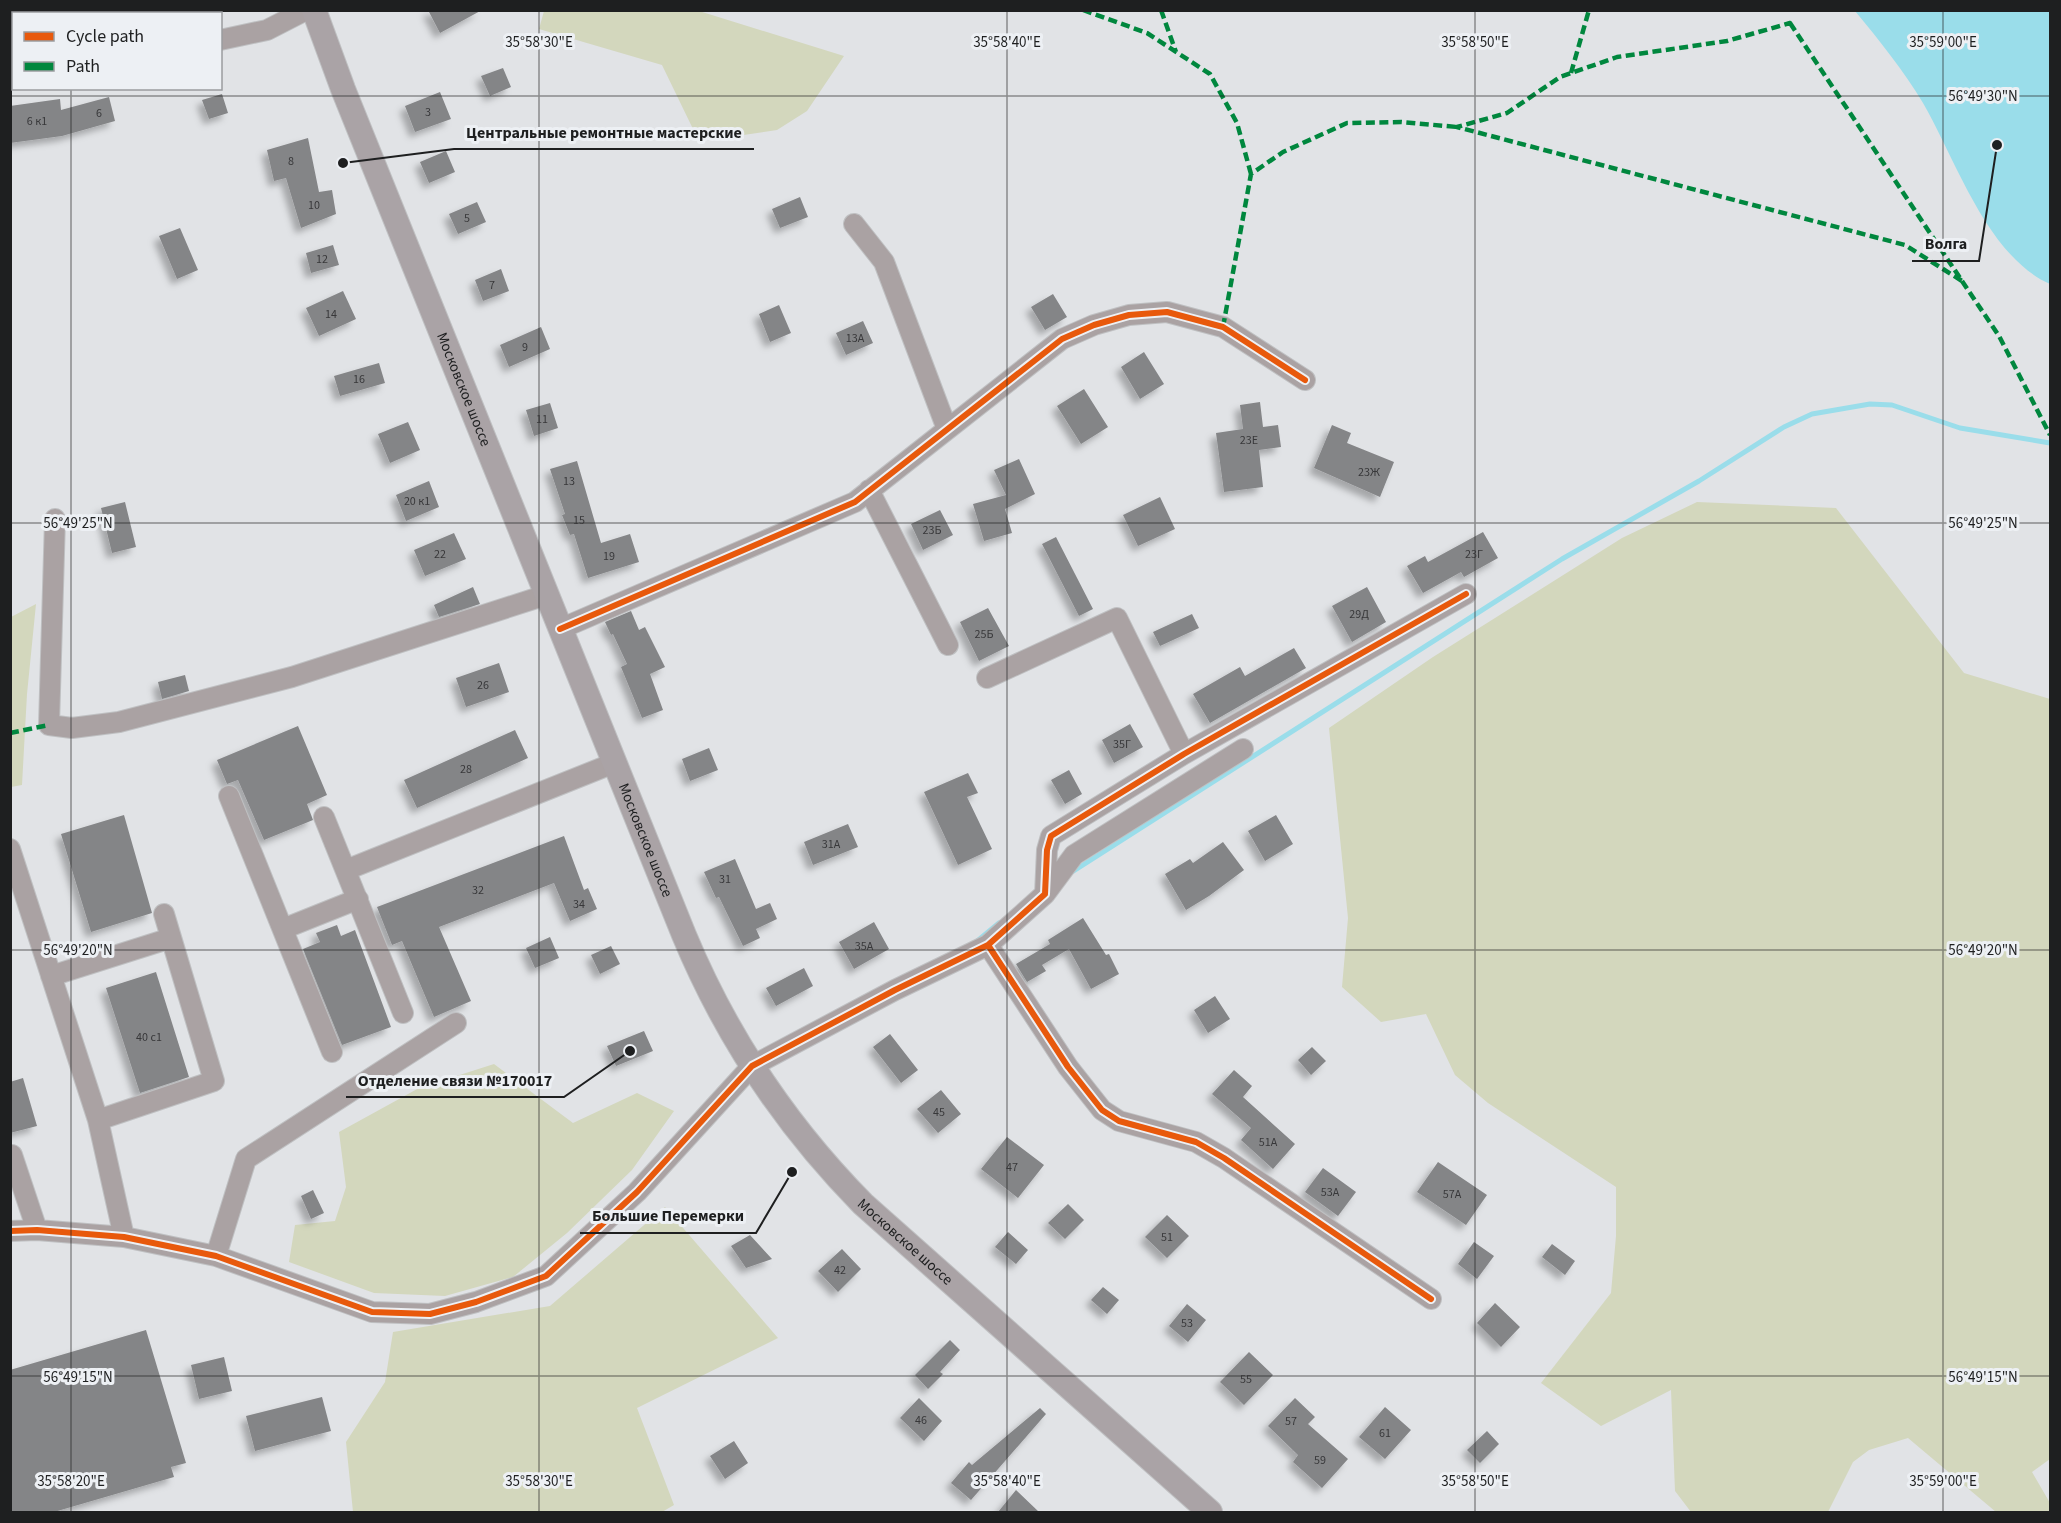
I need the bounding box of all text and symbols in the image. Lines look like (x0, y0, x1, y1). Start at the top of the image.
legend (12, 12, 222, 90)
text: Cycle path (66, 24, 144, 49)
text: 35°58'30"E (505, 32, 573, 53)
text: 35°58'40"E (973, 32, 1041, 53)
text: 35°58'50"E (1441, 32, 1509, 53)
text: 35°59'00"E (1909, 32, 1977, 53)
text: Path (66, 54, 100, 79)
text: 56°49'30"N (1948, 86, 2018, 107)
house number: 3 (425, 104, 431, 121)
house number: 6 (96, 105, 102, 122)
house number: 6 к1 (27, 113, 47, 130)
callout: Центральные ремонтные мастерские (454, 115, 754, 149)
text: Центральные ремонтные мастерские (466, 122, 742, 144)
house number: 8 (288, 153, 294, 170)
house number: 10 (308, 197, 320, 214)
house number: 5 (464, 210, 470, 227)
callout: Волга (1912, 227, 1979, 261)
text: Волга (1925, 233, 1967, 255)
house number: 12 (316, 251, 328, 268)
house number: 7 (489, 277, 495, 294)
house number: 14 (325, 306, 337, 323)
street label: Московское шоссе (432, 329, 496, 450)
house number: 13А (846, 330, 865, 347)
house number: 9 (522, 339, 528, 356)
house number: 16 (353, 371, 365, 388)
house number: 11 (536, 411, 548, 428)
house number: 23Е (1240, 432, 1258, 449)
house number: 23Ж (1358, 464, 1380, 481)
house number: 13 (563, 473, 575, 490)
house number: 20 к1 (404, 493, 430, 510)
house number: 15 (573, 512, 585, 529)
text: 56°49'25"N (43, 513, 113, 534)
text: 56°49'25"N (1948, 513, 2018, 534)
house number: 23Б (923, 522, 941, 539)
house number: 22 (434, 546, 446, 563)
house number: 23Г (1465, 546, 1483, 563)
house number: 19 (603, 548, 615, 565)
house number: 29Д (1349, 606, 1369, 623)
house number: 25Б (975, 626, 993, 643)
house number: 26 (477, 677, 489, 694)
house number: 35Г (1113, 736, 1131, 753)
house number: 28 (460, 761, 472, 778)
street label: Московское шоссе (613, 780, 678, 900)
house number: 31А (822, 836, 841, 853)
house number: 31 (719, 871, 731, 888)
house number: 32 (472, 882, 484, 899)
house number: 34 (573, 896, 585, 913)
house number: 35А (855, 938, 874, 955)
text: 56°49'20"N (43, 940, 113, 961)
text: 56°49'20"N (1948, 940, 2018, 961)
house number: 40 с1 (136, 1029, 162, 1046)
callout: Отделение связи №170017 (346, 1063, 564, 1097)
text: Отделение связи №170017 (358, 1070, 552, 1092)
house number: 45 (933, 1104, 945, 1121)
house number: 51А (1259, 1134, 1278, 1151)
house number: 47 (1006, 1159, 1018, 1176)
house number: 53А (1321, 1184, 1340, 1201)
house number: 57А (1443, 1186, 1462, 1203)
street label: Московское шоссе (853, 1193, 958, 1290)
callout: Большие Перемерки (580, 1199, 756, 1233)
text: Большие Перемерки (592, 1205, 744, 1227)
house number: 51 (1161, 1229, 1173, 1246)
house number: 42 (834, 1262, 846, 1279)
house number: 53 (1181, 1315, 1193, 1332)
text: 56°49'15"N (43, 1367, 113, 1388)
text: 56°49'15"N (1948, 1367, 2018, 1388)
house number: 55 (1240, 1371, 1252, 1388)
house number: 46 (915, 1412, 927, 1429)
house number: 57 (1285, 1413, 1297, 1430)
house number: 61 (1379, 1425, 1391, 1442)
house number: 59 (1314, 1452, 1326, 1469)
text: 35°58'20"E (37, 1471, 105, 1492)
text: 35°58'30"E (505, 1471, 573, 1492)
text: 35°58'40"E (973, 1471, 1041, 1492)
text: 35°58'50"E (1441, 1471, 1509, 1492)
text: 35°59'00"E (1909, 1471, 1977, 1492)

